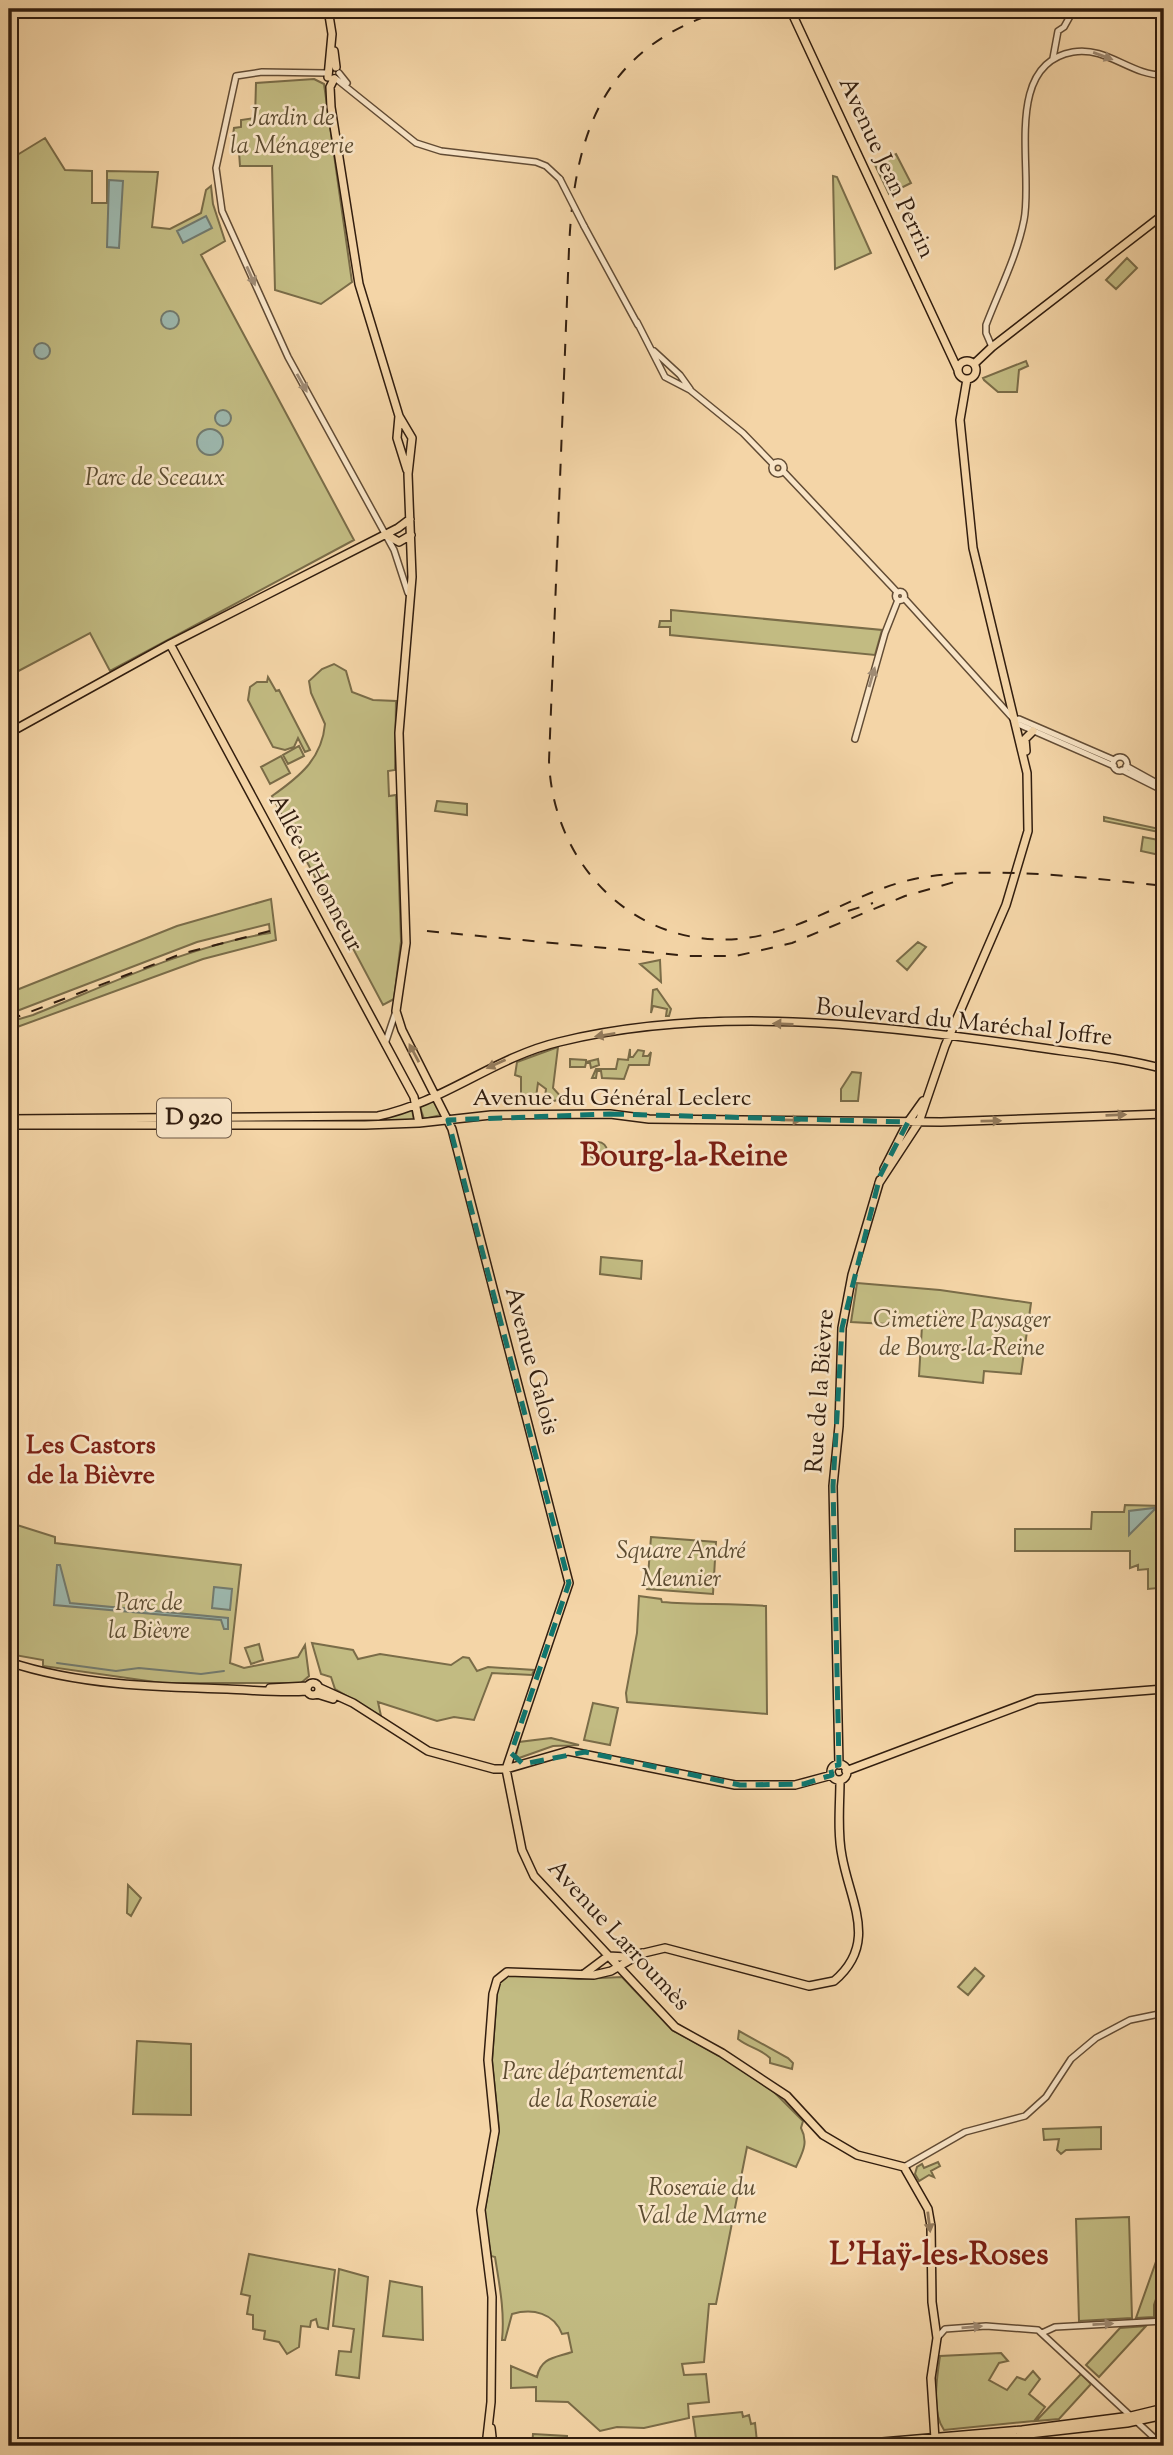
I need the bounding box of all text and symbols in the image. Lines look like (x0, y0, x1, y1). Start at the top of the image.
one-way arrow (1092, 51, 1113, 62)
street label: Avenue Jean Perrin (829, 72, 943, 264)
park label: Jardin de la Ménagerie (230, 102, 354, 164)
one-way arrow (245, 266, 257, 286)
one-way arrow (296, 373, 308, 392)
park label: Parc de Sceaux (85, 462, 225, 496)
one-way arrow (867, 666, 878, 688)
street label: Allée d'Honneur (259, 788, 371, 958)
street label: Boulevard du Maréchal Joffre (814, 991, 1114, 1055)
one-way arrow (771, 1018, 793, 1029)
one-way arrow (594, 1029, 616, 1040)
one-way arrow (408, 1044, 420, 1063)
one-way arrow (486, 1059, 506, 1070)
street label: Avenue du Général Leclerc (472, 1082, 752, 1116)
road number: D 920 (157, 1098, 231, 1138)
one-way arrow (1105, 1109, 1127, 1121)
one-way arrow (781, 1114, 803, 1126)
one-way arrow (980, 1115, 1002, 1127)
district label: Bourg-la-Reine (580, 1134, 788, 1180)
street label: Avenue Galois (495, 1283, 567, 1439)
park label: Cimetière Paysager de Bourg-la-Reine (873, 1304, 1052, 1366)
street label: Rue de la Bièvre (798, 1308, 844, 1474)
district label: Les Castors de la Bièvre (26, 1428, 156, 1495)
park label: Square André Meunier (616, 1535, 746, 1597)
park label: Parc de la Bièvre (108, 1587, 190, 1649)
street label: Avenue Larroumès (539, 1853, 697, 2019)
park label: Parc départemental de la Roseraie (502, 2056, 684, 2118)
park label: Roseraie du Val de Marne (637, 2172, 767, 2234)
one-way arrow (924, 2211, 935, 2233)
district label: L'Haÿ-les-Roses (829, 2233, 1049, 2279)
one-way arrow (1092, 2319, 1114, 2330)
one-way arrow (962, 2321, 984, 2332)

